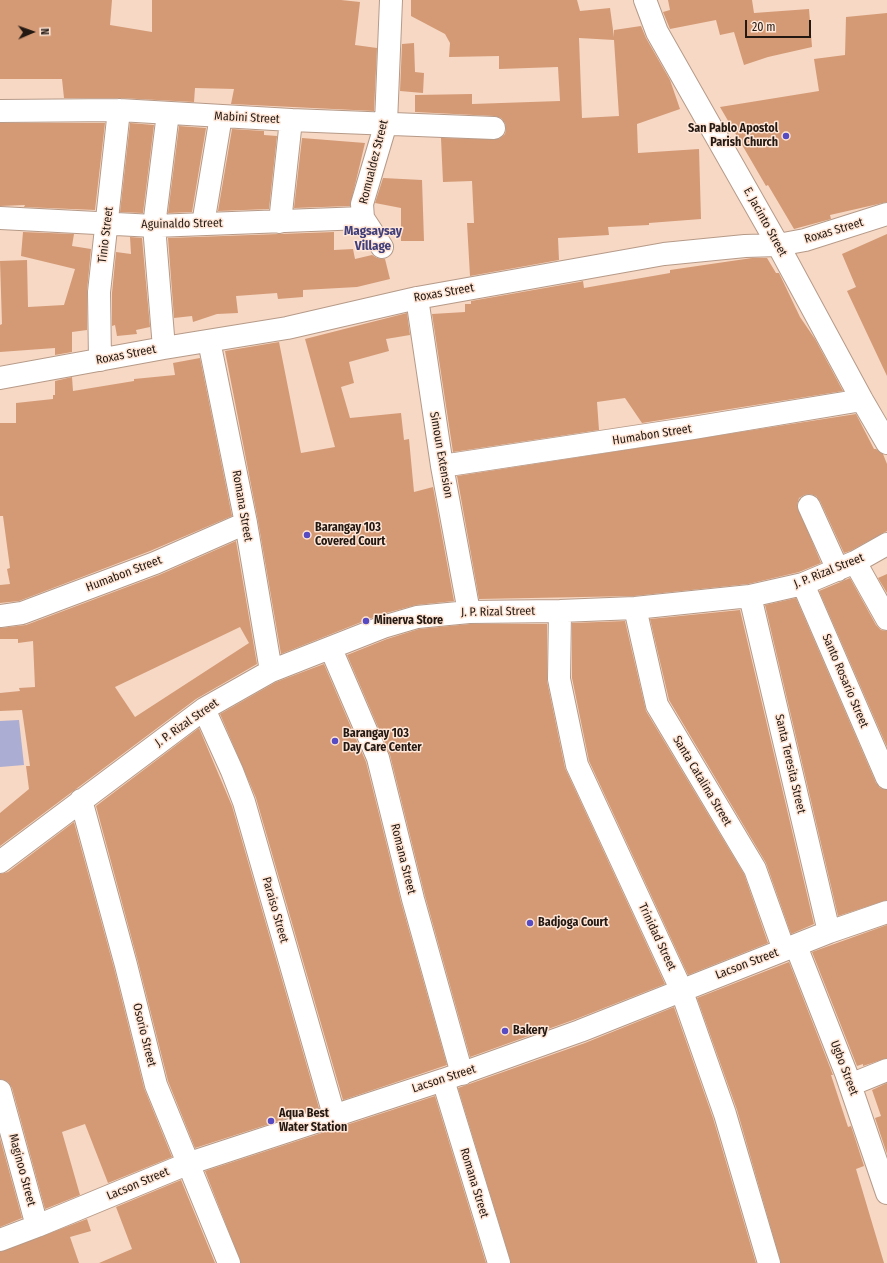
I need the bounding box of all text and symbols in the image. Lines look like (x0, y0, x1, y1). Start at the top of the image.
north arrow (12, 12, 52, 52)
scale bar (747, 12, 813, 38)
text: 20 m (752, 20, 776, 34)
text: N (38, 28, 51, 35)
street label: Mabini Street (214, 109, 280, 127)
street label: Romualdez Street (357, 118, 391, 206)
place label: San Pablo Apostol Parish Church (688, 122, 778, 150)
marker: San Pablo Apostol Parish Church (781, 131, 791, 141)
street label: E. Jacinto Street (740, 185, 790, 259)
street label: Tinio Street (95, 206, 117, 264)
street label: Roxas Street (803, 215, 865, 247)
street label: Aguinaldo Street (141, 216, 223, 232)
district label: Magsaysay Village (344, 223, 402, 254)
street label: Roxas Street (413, 281, 475, 305)
street label: Roxas Street (95, 342, 157, 368)
street label: Simoun Extension (426, 411, 456, 499)
street label: Humabon Street (611, 422, 693, 448)
street label: Romana Street (229, 469, 255, 543)
place label: Barangay 103 Covered Court (315, 521, 385, 549)
marker: Barangay 103 Covered Court (302, 530, 312, 540)
street label: J. P. Rizal Street (792, 550, 866, 592)
street label: Humabon Street (84, 553, 164, 595)
street label: J. P. Rizal Street (461, 604, 535, 620)
place label: Minerva Store (374, 614, 443, 628)
marker: Minerva Store (361, 616, 371, 626)
street label: Santo Rosario Street (819, 632, 871, 730)
street label: J. P. Rizal Street (152, 696, 222, 750)
street label: Santa Teresita Street (772, 713, 808, 815)
place label: Barangay 103 Day Care Center (343, 727, 422, 755)
street label: Santa Catalina Street (669, 733, 735, 829)
marker: Barangay 103 Day Care Center (330, 736, 340, 746)
street label: Romana Street (387, 822, 419, 896)
street label: Paraiso Street (259, 875, 291, 945)
street label: Trinidad Street (635, 901, 679, 973)
place label: Badjoga Court (538, 916, 608, 930)
marker: Badjoga Court (525, 918, 535, 928)
street label: Lacson Street (713, 945, 781, 983)
street label: Osorio Street (129, 1002, 159, 1068)
place label: Bakery (513, 1024, 548, 1038)
marker: Bakery (500, 1026, 510, 1036)
street label: Ugbo Street (827, 1038, 861, 1098)
street label: Lacson Street (410, 1062, 478, 1096)
place label: Aqua Best Water Station (279, 1107, 347, 1135)
marker: Aqua Best Water Station (266, 1116, 276, 1126)
street label: Maginoo Street (5, 1132, 39, 1208)
street label: Romana Street (457, 1146, 491, 1220)
street label: Lacson Street (105, 1164, 171, 1204)

